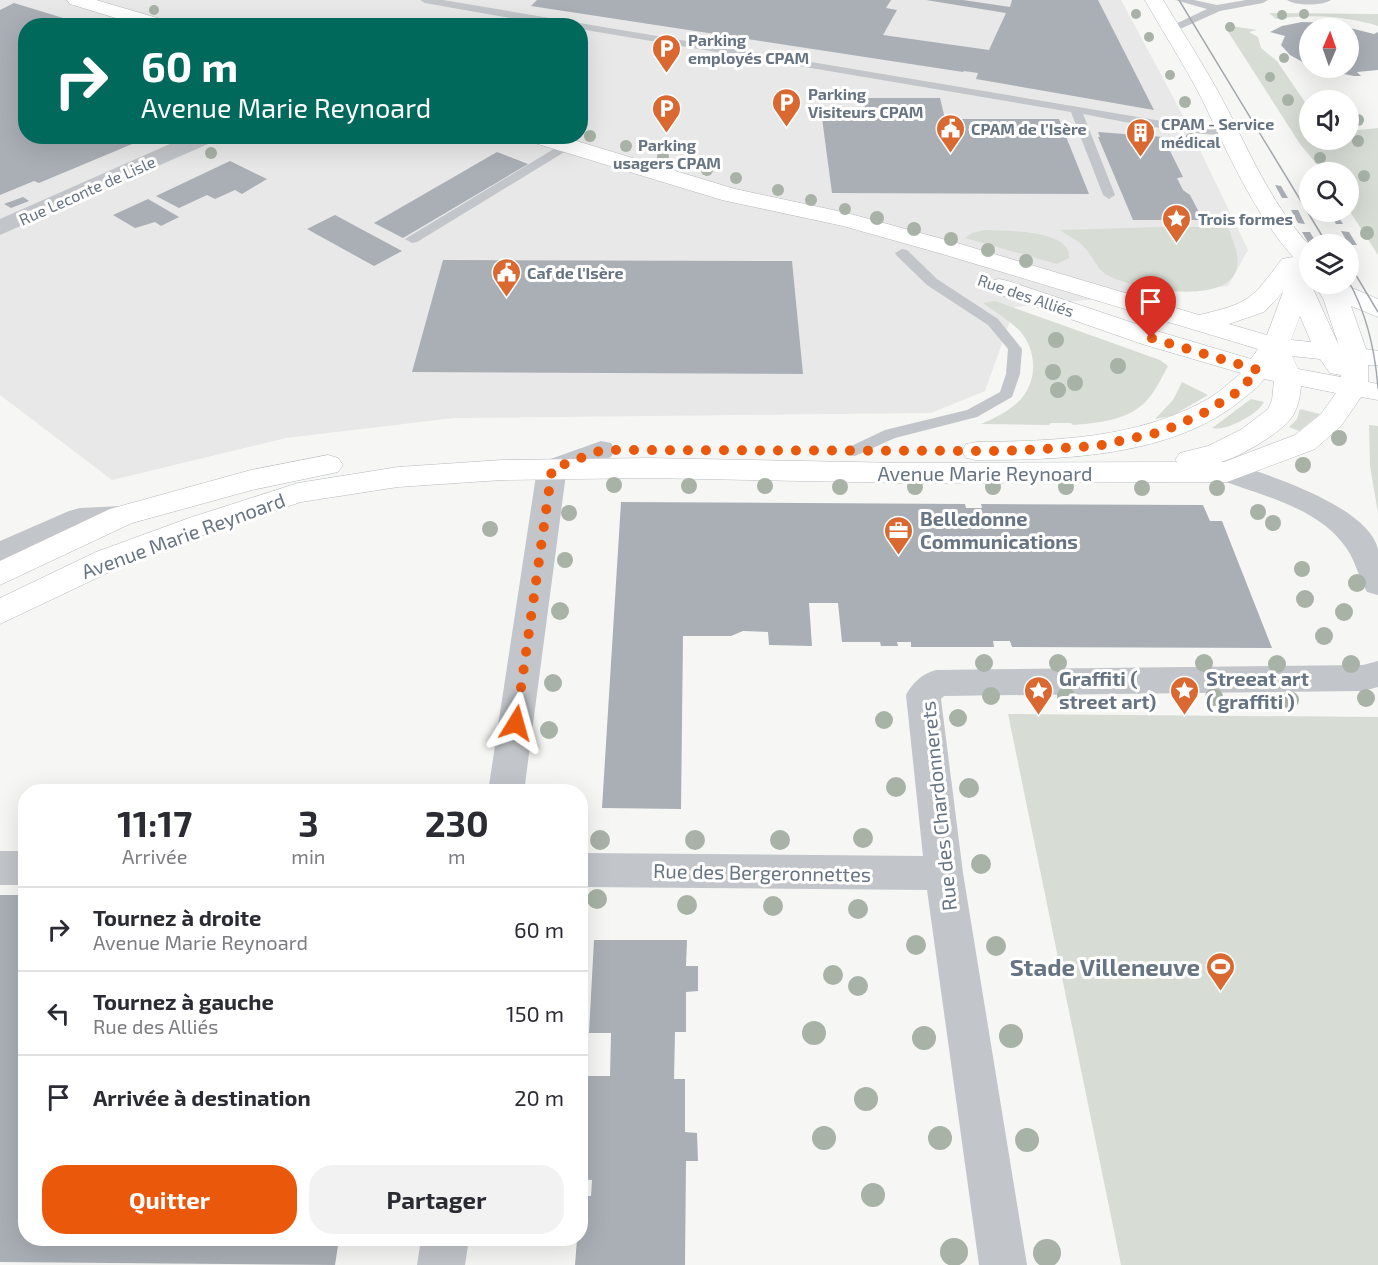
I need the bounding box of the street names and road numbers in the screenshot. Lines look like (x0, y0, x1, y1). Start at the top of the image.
street label: Rue Leconte de Lisle (16, 151, 158, 229)
street label: Rue des Alliés (975, 270, 1077, 320)
street label: Avenue Marie Reynoard (878, 461, 1092, 485)
street label: Avenue Marie Reynoard (78, 487, 288, 583)
street label: Rue des Chardonnerets (915, 700, 961, 912)
street label: Rue des Bergeronnettes (653, 858, 871, 886)

